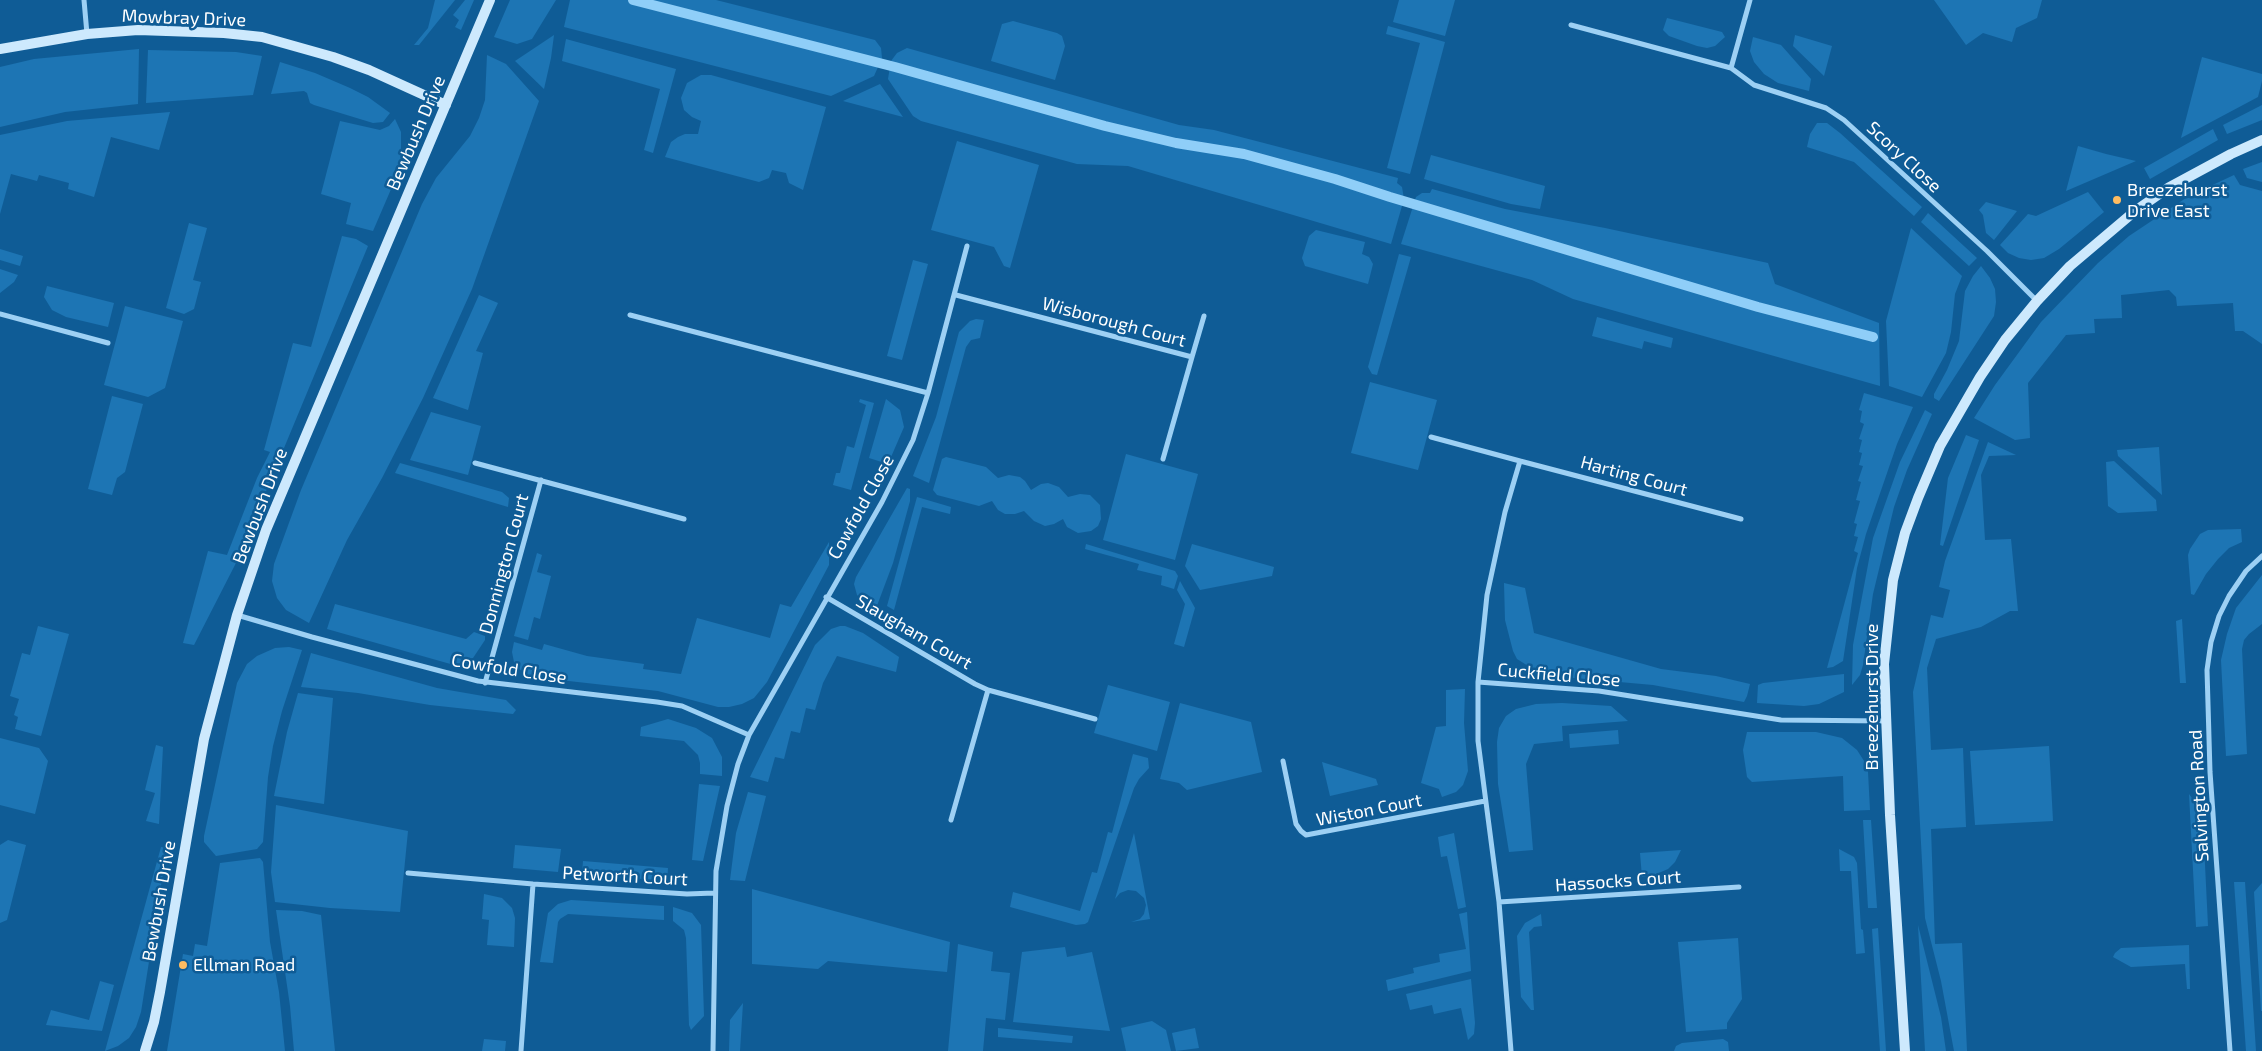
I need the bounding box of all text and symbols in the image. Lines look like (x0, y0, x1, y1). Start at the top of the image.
street label: Mowbray Drive (121, 5, 247, 31)
street label: Bewbush Drive (382, 72, 450, 194)
street label: Scory Close (1862, 117, 1946, 197)
place label: Breezehurst Drive East (2127, 179, 2227, 222)
marker: Breezehurst Drive East (2111, 194, 2123, 206)
street label: Wisborough Court (1040, 292, 1188, 352)
street label: Bewbush Drive (228, 445, 292, 567)
street label: Cowfold Close (823, 451, 899, 563)
street label: Harting Court (1578, 451, 1690, 501)
street label: Donnington Court (475, 491, 533, 637)
street label: Slaugham Court (852, 590, 976, 674)
street label: Breezehurst Drive (1861, 624, 1883, 770)
street label: Cowfold Close (450, 649, 568, 689)
street label: Cuckfield Close (1497, 659, 1621, 691)
street label: Salvington Road (2185, 729, 2213, 863)
street label: Wiston Court (1314, 789, 1424, 831)
street label: Bewbush Drive (138, 839, 180, 963)
street label: Petworth Court (562, 862, 688, 890)
street label: Hassocks Court (1554, 866, 1682, 896)
place label: Ellman Road (193, 954, 295, 976)
marker: Ellman Road (177, 959, 189, 971)

